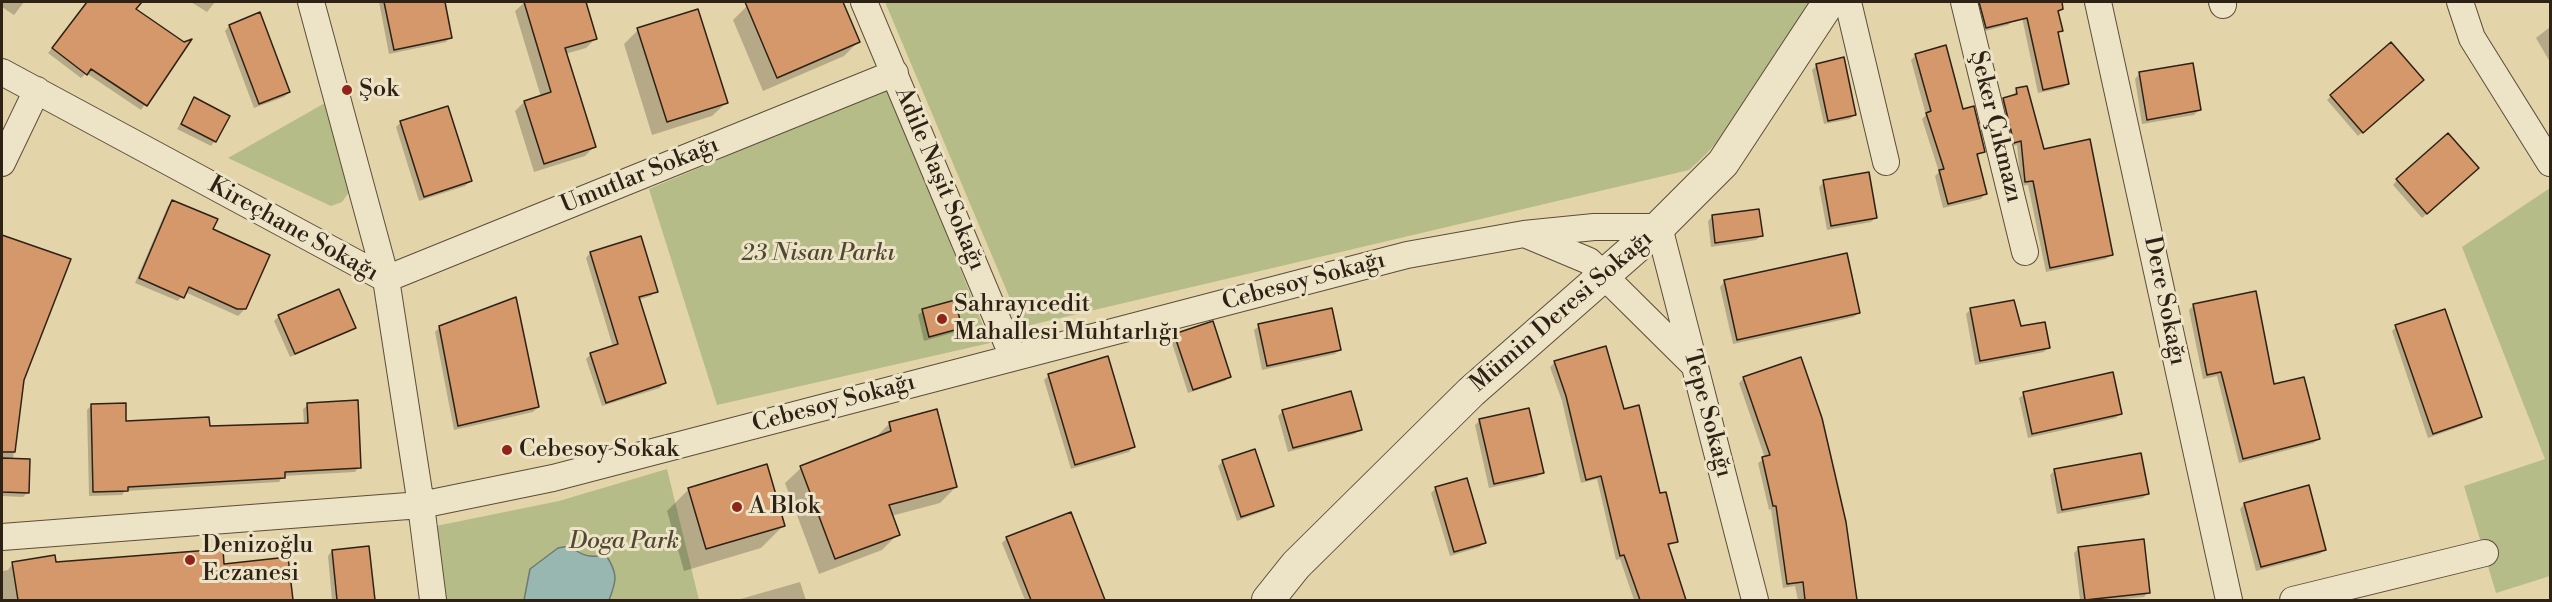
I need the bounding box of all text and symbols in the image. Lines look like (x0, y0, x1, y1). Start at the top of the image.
street label: Şeker Çıkmazı (1962, 48, 2028, 206)
place label: Şok (359, 76, 399, 104)
marker: Şok (340, 83, 354, 97)
street label: Adile Naşit Sokağı (887, 83, 991, 275)
street label: Umutlar Sokağı (557, 131, 723, 221)
street label: Kireçhane Sokağı (203, 171, 383, 289)
street label: Mümin Deresi Sokağı (1465, 225, 1659, 399)
street label: Dere Sokağı (2136, 234, 2192, 368)
park label: 23 Nisan Parkı (741, 240, 895, 268)
street label: Cebesoy Sokağı (1219, 246, 1389, 318)
place label: Sahrayıcedit Mahallesi Muhtarlığı (954, 291, 1179, 347)
marker: Sahrayıcedit Mahallesi Muhtarlığı (935, 312, 949, 326)
street label: Tepe Sokağı (1676, 347, 1738, 481)
street label: Cebesoy Sokağı (749, 368, 919, 440)
place label: Cebesoy Sokak (519, 436, 679, 464)
marker: Cebesoy Sokak (500, 443, 514, 457)
place label: A Blok (749, 493, 820, 521)
marker: A Blok (730, 500, 744, 514)
park label: Doga Park (569, 528, 679, 556)
place label: Denizoğlu Eczanesi (202, 532, 313, 588)
marker: Denizoğlu Eczanesi (183, 553, 197, 567)

